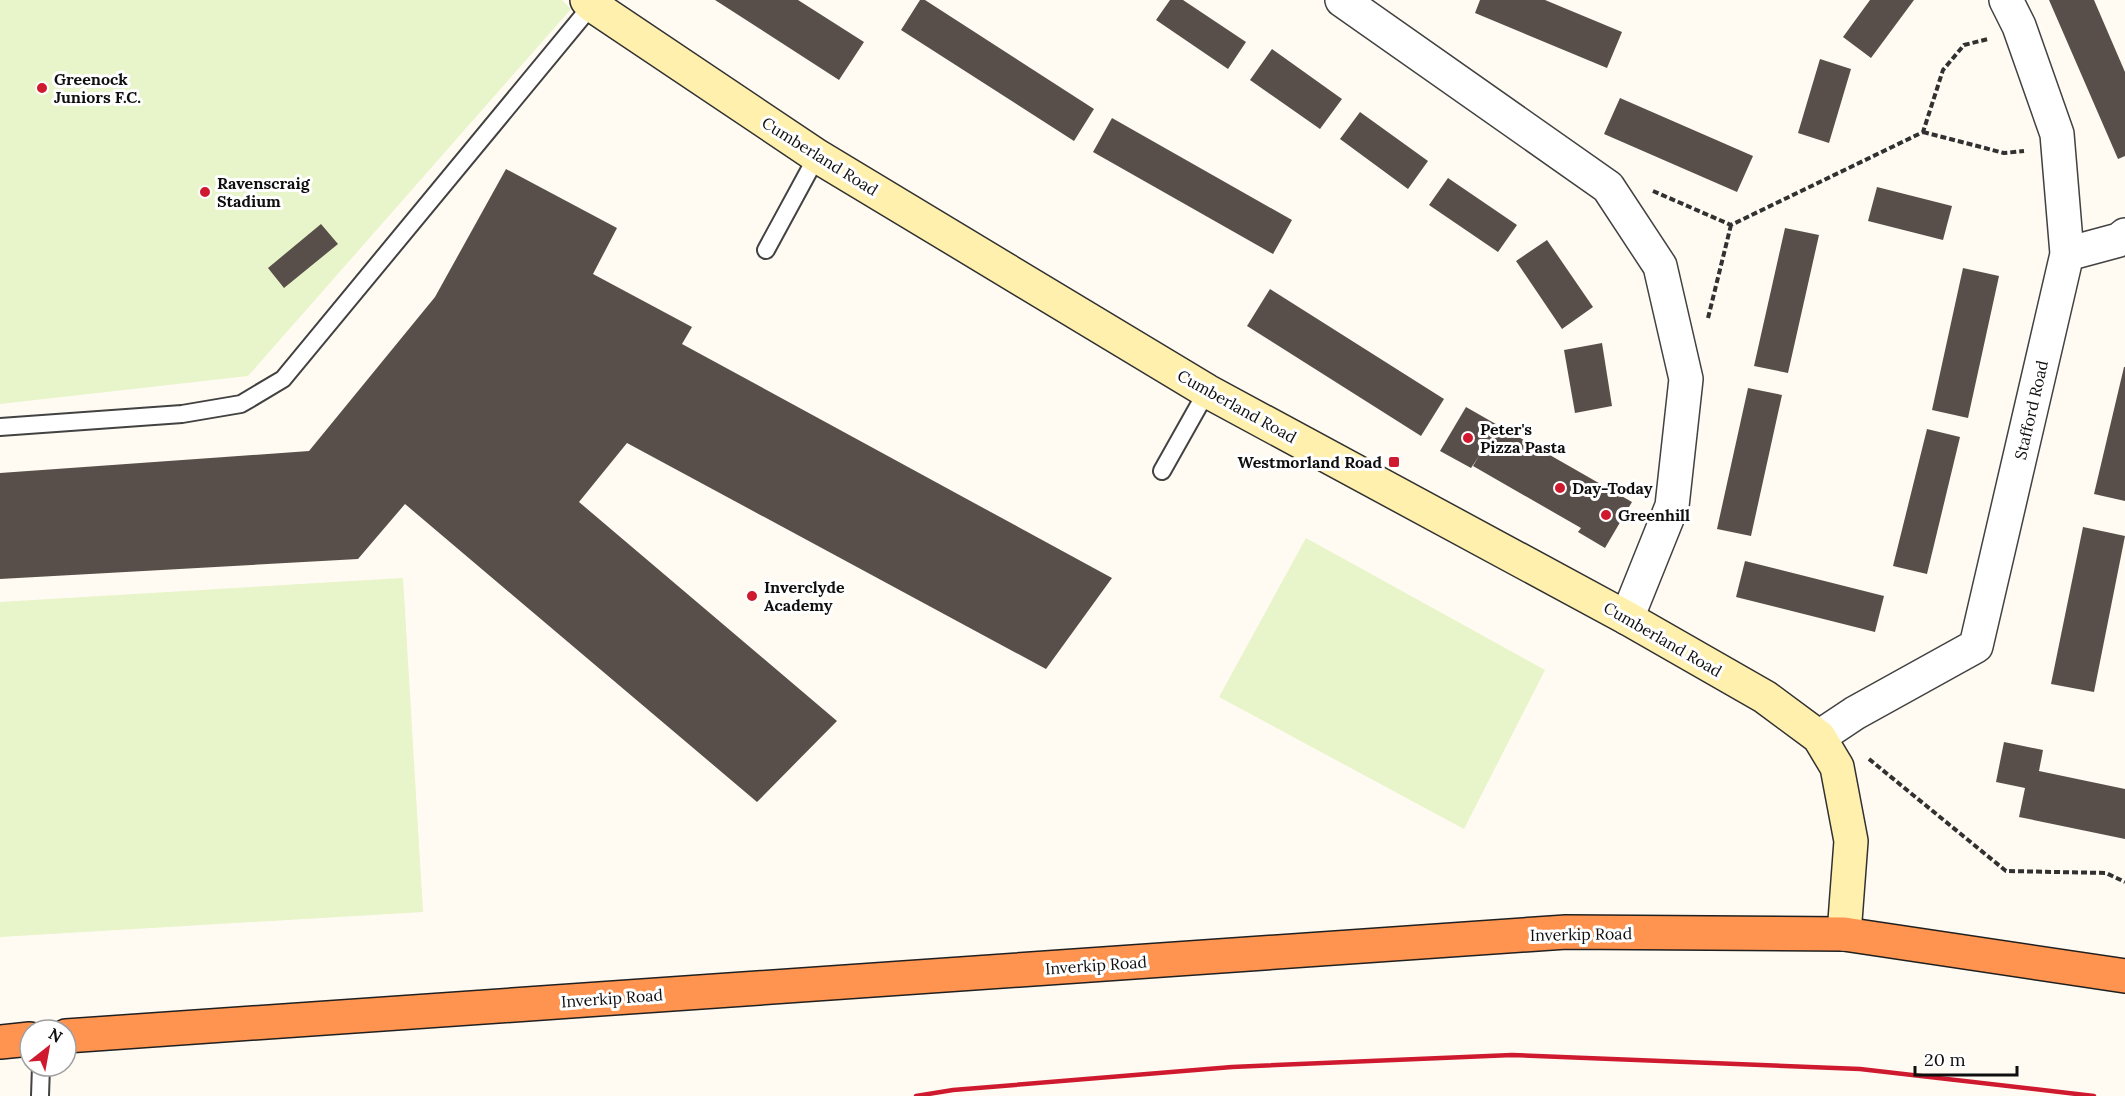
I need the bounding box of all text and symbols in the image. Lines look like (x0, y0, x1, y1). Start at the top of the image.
place label: Greenock Juniors F.C. (54, 69, 141, 107)
marker: Greenock Juniors F.C. (35, 81, 49, 95)
street label: Cumberland Road (758, 112, 882, 200)
place label: Ravenscraig Stadium (217, 173, 311, 211)
marker: Ravenscraig Stadium (198, 185, 212, 199)
street label: Stafford Road (2010, 358, 2052, 462)
street label: Cumberland Road (1174, 365, 1300, 447)
place label: Peter's Pizza Pasta (1480, 419, 1566, 457)
marker: Peter's Pizza Pasta (1461, 431, 1475, 445)
place label: Westmorland Road (1237, 452, 1382, 472)
marker: Westmorland Road (1387, 455, 1401, 469)
place label: Day-Today (1572, 478, 1653, 498)
marker: Day-Today (1553, 481, 1567, 495)
place label: Greenhill (1618, 505, 1690, 525)
marker: Greenhill (1599, 508, 1613, 522)
place label: Inverclyde Academy (764, 577, 845, 615)
marker: Inverclyde Academy (745, 589, 759, 603)
street label: Cumberland Road (1600, 597, 1726, 681)
street label: Inverkip Road (1530, 923, 1633, 945)
street label: Inverkip Road (1044, 951, 1148, 979)
street label: Inverkip Road (560, 984, 664, 1012)
north arrow (18, 1018, 78, 1078)
text: N (45, 1023, 66, 1047)
scale bar (1915, 1039, 2017, 1077)
text: 20 m (1924, 1048, 1966, 1071)

